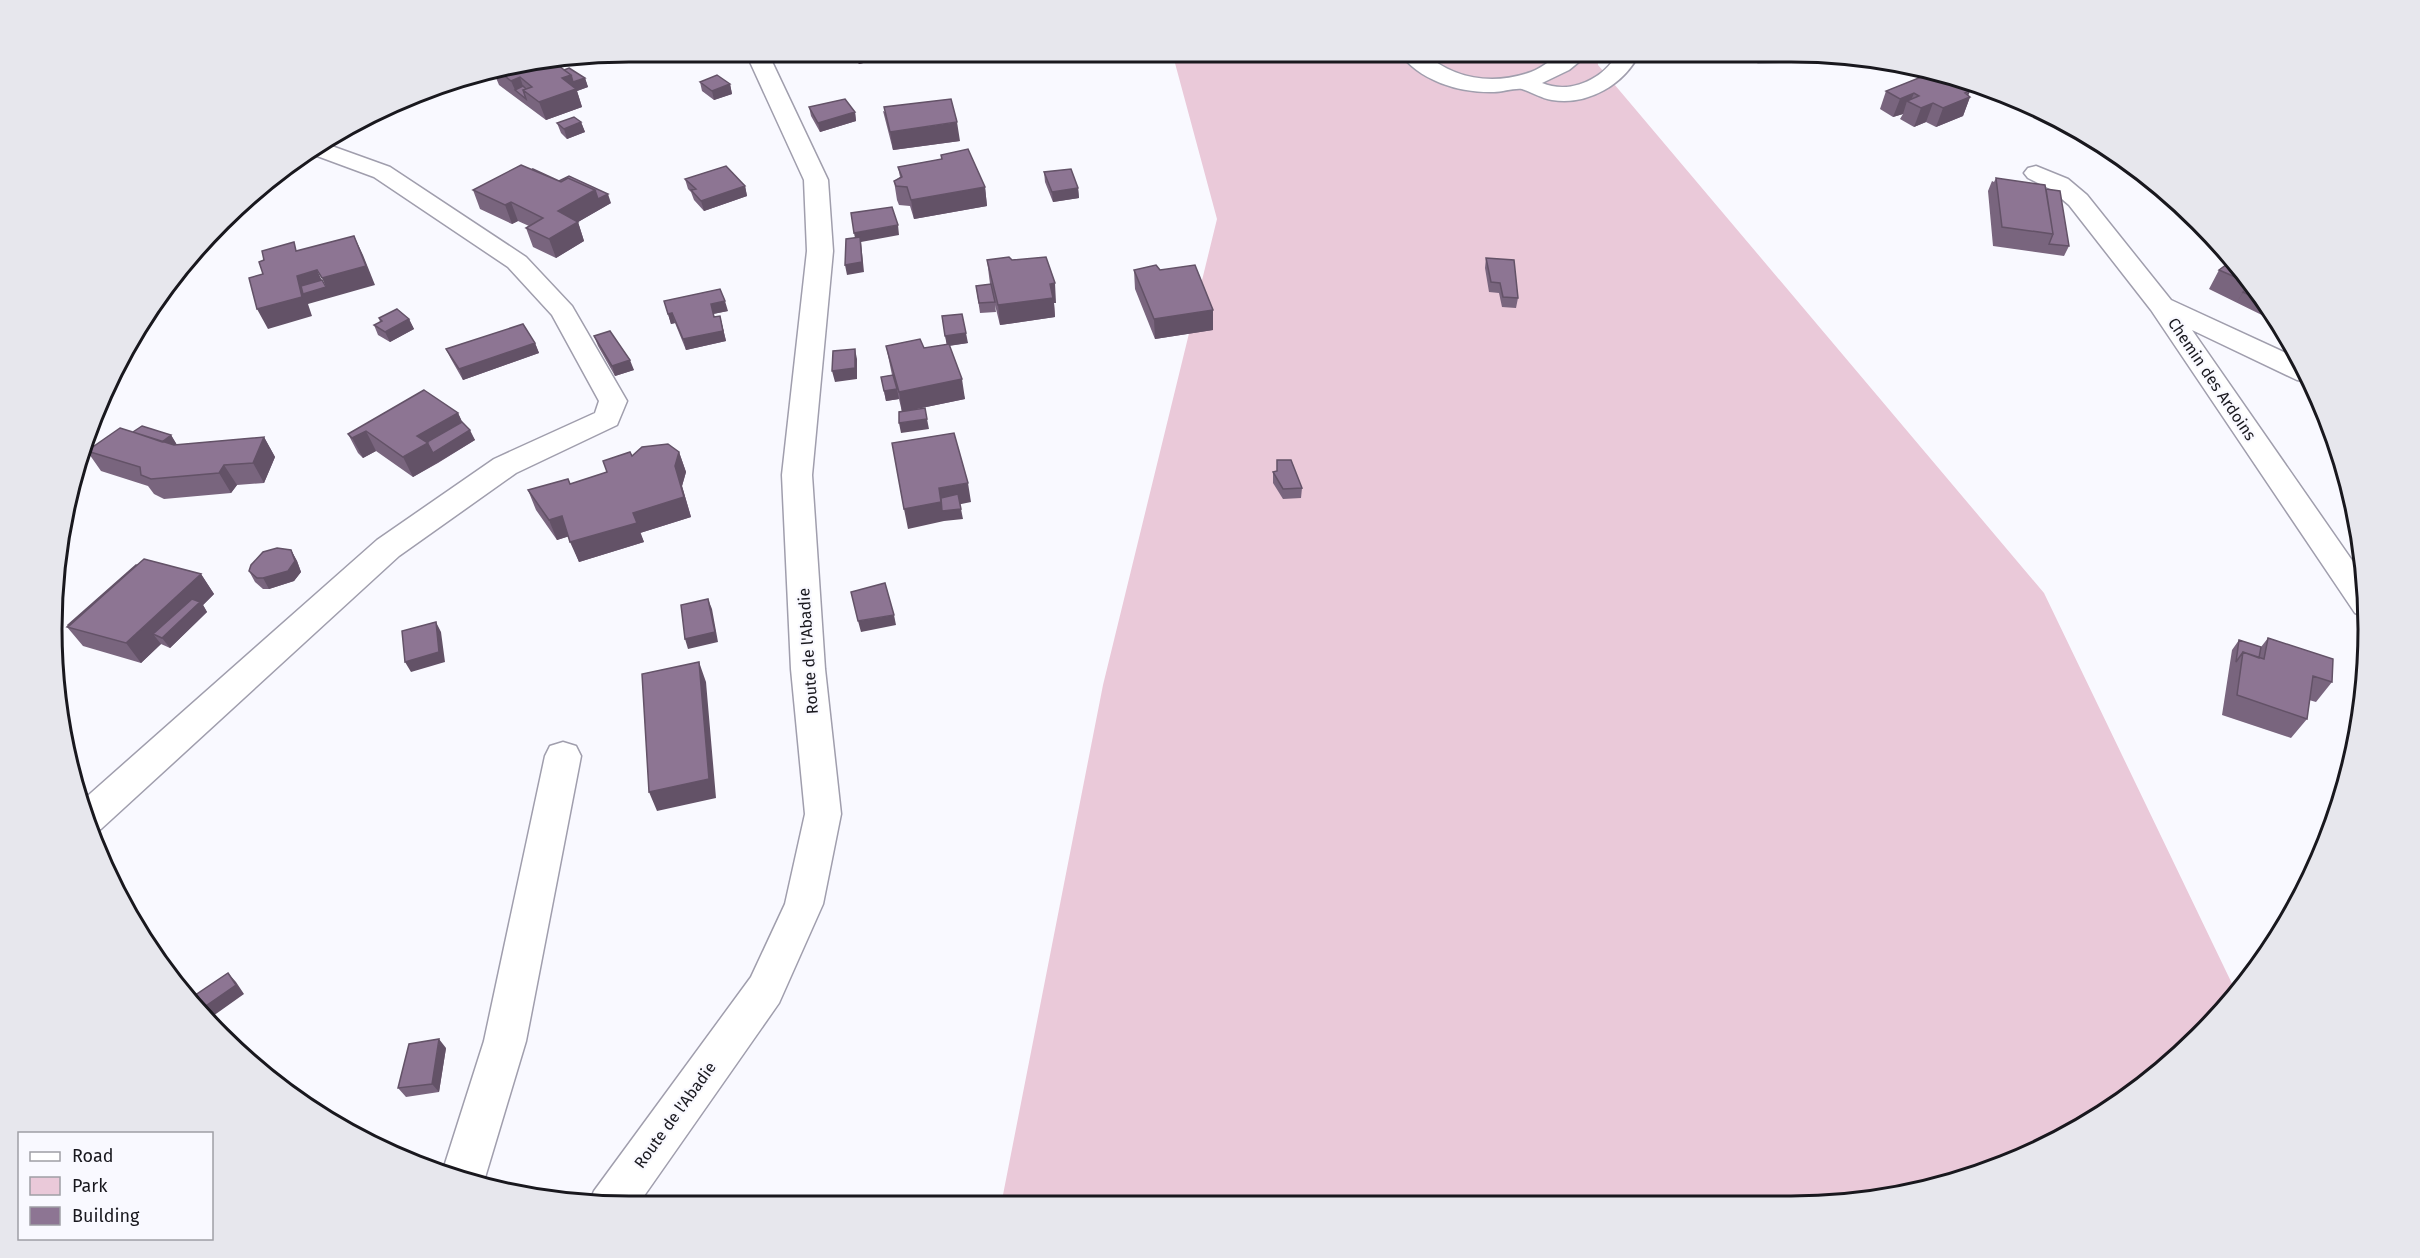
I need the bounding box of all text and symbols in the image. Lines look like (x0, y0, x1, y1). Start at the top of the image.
street label: Chemin des Ardoins (2164, 314, 2260, 444)
street label: Route de l'Abadie (794, 587, 822, 715)
street label: Route de l'Abadie (630, 1058, 720, 1172)
legend (18, 1132, 213, 1240)
text: Road (72, 1145, 114, 1167)
text: Park (72, 1175, 108, 1197)
text: Building (72, 1205, 140, 1227)

